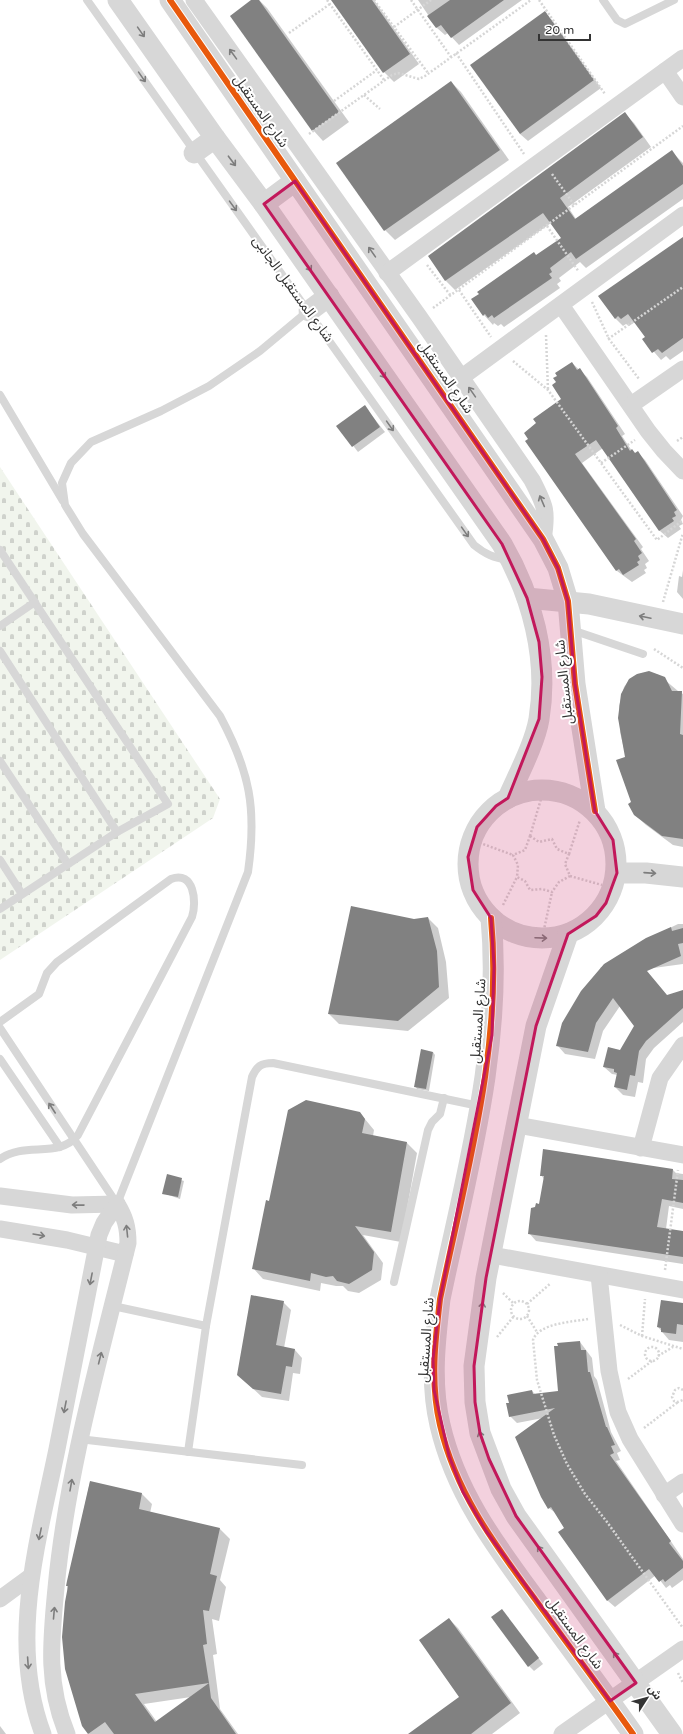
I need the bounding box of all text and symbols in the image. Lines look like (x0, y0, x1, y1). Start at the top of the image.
scale bar (539, 16, 590, 42)
text: 20 m (545, 23, 574, 37)
one-way arrow (137, 26, 145, 37)
one-way arrow (229, 49, 237, 60)
street label: شارع المستقبل (228, 71, 292, 152)
one-way arrow (138, 72, 146, 83)
one-way arrow (228, 155, 236, 166)
one-way arrow (229, 201, 237, 212)
street label: شارع المستقبل الجانبى (247, 232, 337, 347)
one-way arrow (368, 247, 376, 258)
one-way arrow (304, 261, 312, 272)
street label: شارع المستقبل (413, 337, 477, 418)
one-way arrow (378, 367, 386, 378)
one-way arrow (468, 387, 476, 398)
one-way arrow (386, 420, 394, 431)
one-way arrow (538, 495, 546, 507)
one-way arrow (461, 526, 469, 537)
one-way arrow (639, 612, 652, 620)
street label: شارع المستقبل (551, 639, 579, 725)
one-way arrow (643, 870, 656, 877)
one-way arrow (534, 934, 547, 942)
street label: شارع المستقبل (467, 978, 491, 1064)
one-way arrow (48, 1103, 56, 1114)
one-way arrow (72, 1201, 85, 1208)
one-way arrow (124, 1225, 131, 1238)
one-way arrow (32, 1231, 45, 1239)
one-way arrow (86, 1272, 94, 1285)
street label: شارع المستقبل (415, 1297, 439, 1383)
one-way arrow (478, 1302, 486, 1315)
one-way arrow (97, 1352, 104, 1365)
one-way arrow (61, 1400, 69, 1413)
one-way arrow (477, 1431, 484, 1444)
one-way arrow (67, 1479, 75, 1492)
one-way arrow (35, 1527, 43, 1540)
one-way arrow (537, 1546, 545, 1557)
street label: شارع المستقبل (542, 1594, 607, 1674)
one-way arrow (50, 1607, 57, 1620)
one-way arrow (613, 1652, 621, 1663)
one-way arrow (24, 1656, 31, 1669)
north arrow (627, 1678, 667, 1718)
text: ش (645, 1682, 664, 1702)

